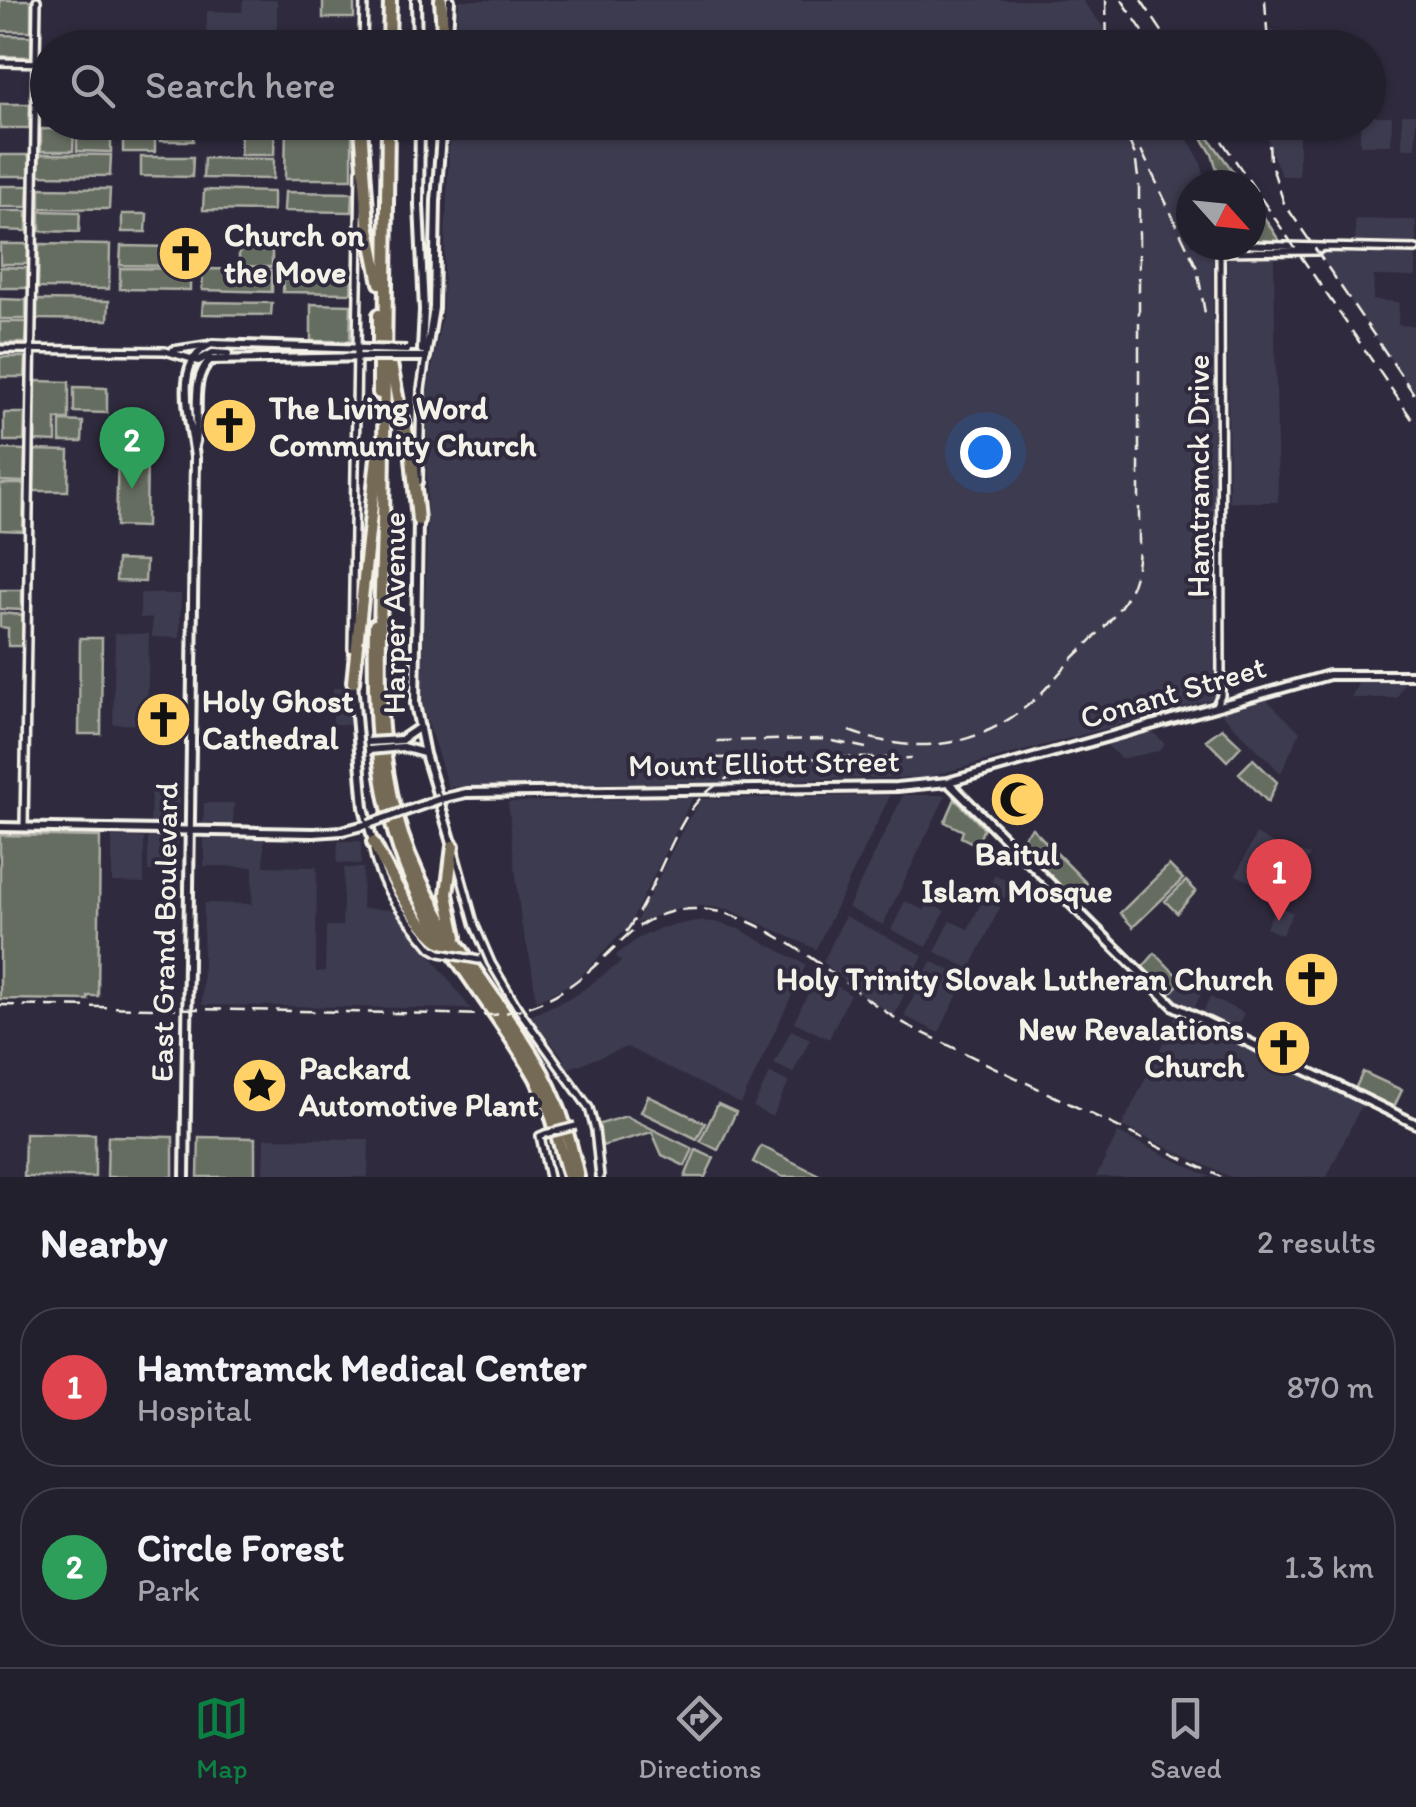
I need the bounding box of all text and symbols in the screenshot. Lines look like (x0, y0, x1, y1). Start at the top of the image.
search box (30, 30, 1386, 140)
icon: search (65, 58, 120, 113)
text: Search here (145, 62, 336, 108)
north arrow (1176, 170, 1266, 260)
place label: Church on the Move (224, 216, 365, 291)
church icon: Church on the Move (155, 223, 215, 283)
street label: Hamtramck Drive (1179, 354, 1217, 598)
place label: The Living Word Community Church (268, 389, 537, 464)
church icon: The Living Word Community Church (200, 396, 260, 456)
pin: 2 (100, 406, 164, 489)
your location (960, 427, 1011, 478)
street label: Harper Avenue (375, 512, 413, 714)
street label: Conant Street (1076, 647, 1270, 737)
place label: Holy Ghost Cathedral (202, 682, 353, 757)
church icon: Holy Ghost Cathedral (133, 689, 193, 749)
street label: Mount Elliott Street (628, 742, 900, 784)
mosque icon: Baitul Islam Mosque (987, 770, 1047, 830)
street label: East Grand Boulevard (142, 782, 186, 1082)
place label: Baitul Islam Mosque (921, 835, 1113, 910)
pin: 1 (1246, 838, 1312, 921)
church icon: Holy Trinity Slovak Lutheran Church (1282, 949, 1342, 1009)
place label: Holy Trinity Slovak Lutheran Church (776, 960, 1274, 998)
place label: New Revalations Church (1018, 1010, 1245, 1085)
church icon: New Revalations Church (1253, 1017, 1313, 1077)
place label: Packard Automotive Plant (298, 1049, 539, 1124)
place icon: Packard Automotive Plant (230, 1056, 290, 1116)
text: Nearby (40, 1217, 167, 1268)
text: 2 results (1257, 1223, 1376, 1261)
text: Hamtramck Medical Center (137, 1345, 586, 1391)
text: 1 (67, 1368, 82, 1406)
text: 870 m (1287, 1368, 1374, 1406)
text: Hospital (137, 1391, 251, 1429)
text: Circle Forest (137, 1525, 344, 1571)
text: 2 (66, 1548, 83, 1586)
text: 1.3 km (1284, 1548, 1374, 1586)
text: Park (137, 1571, 200, 1609)
tab: Map (194, 1691, 249, 1785)
tab: Directions (638, 1691, 761, 1785)
tab: Saved (1150, 1691, 1222, 1785)

